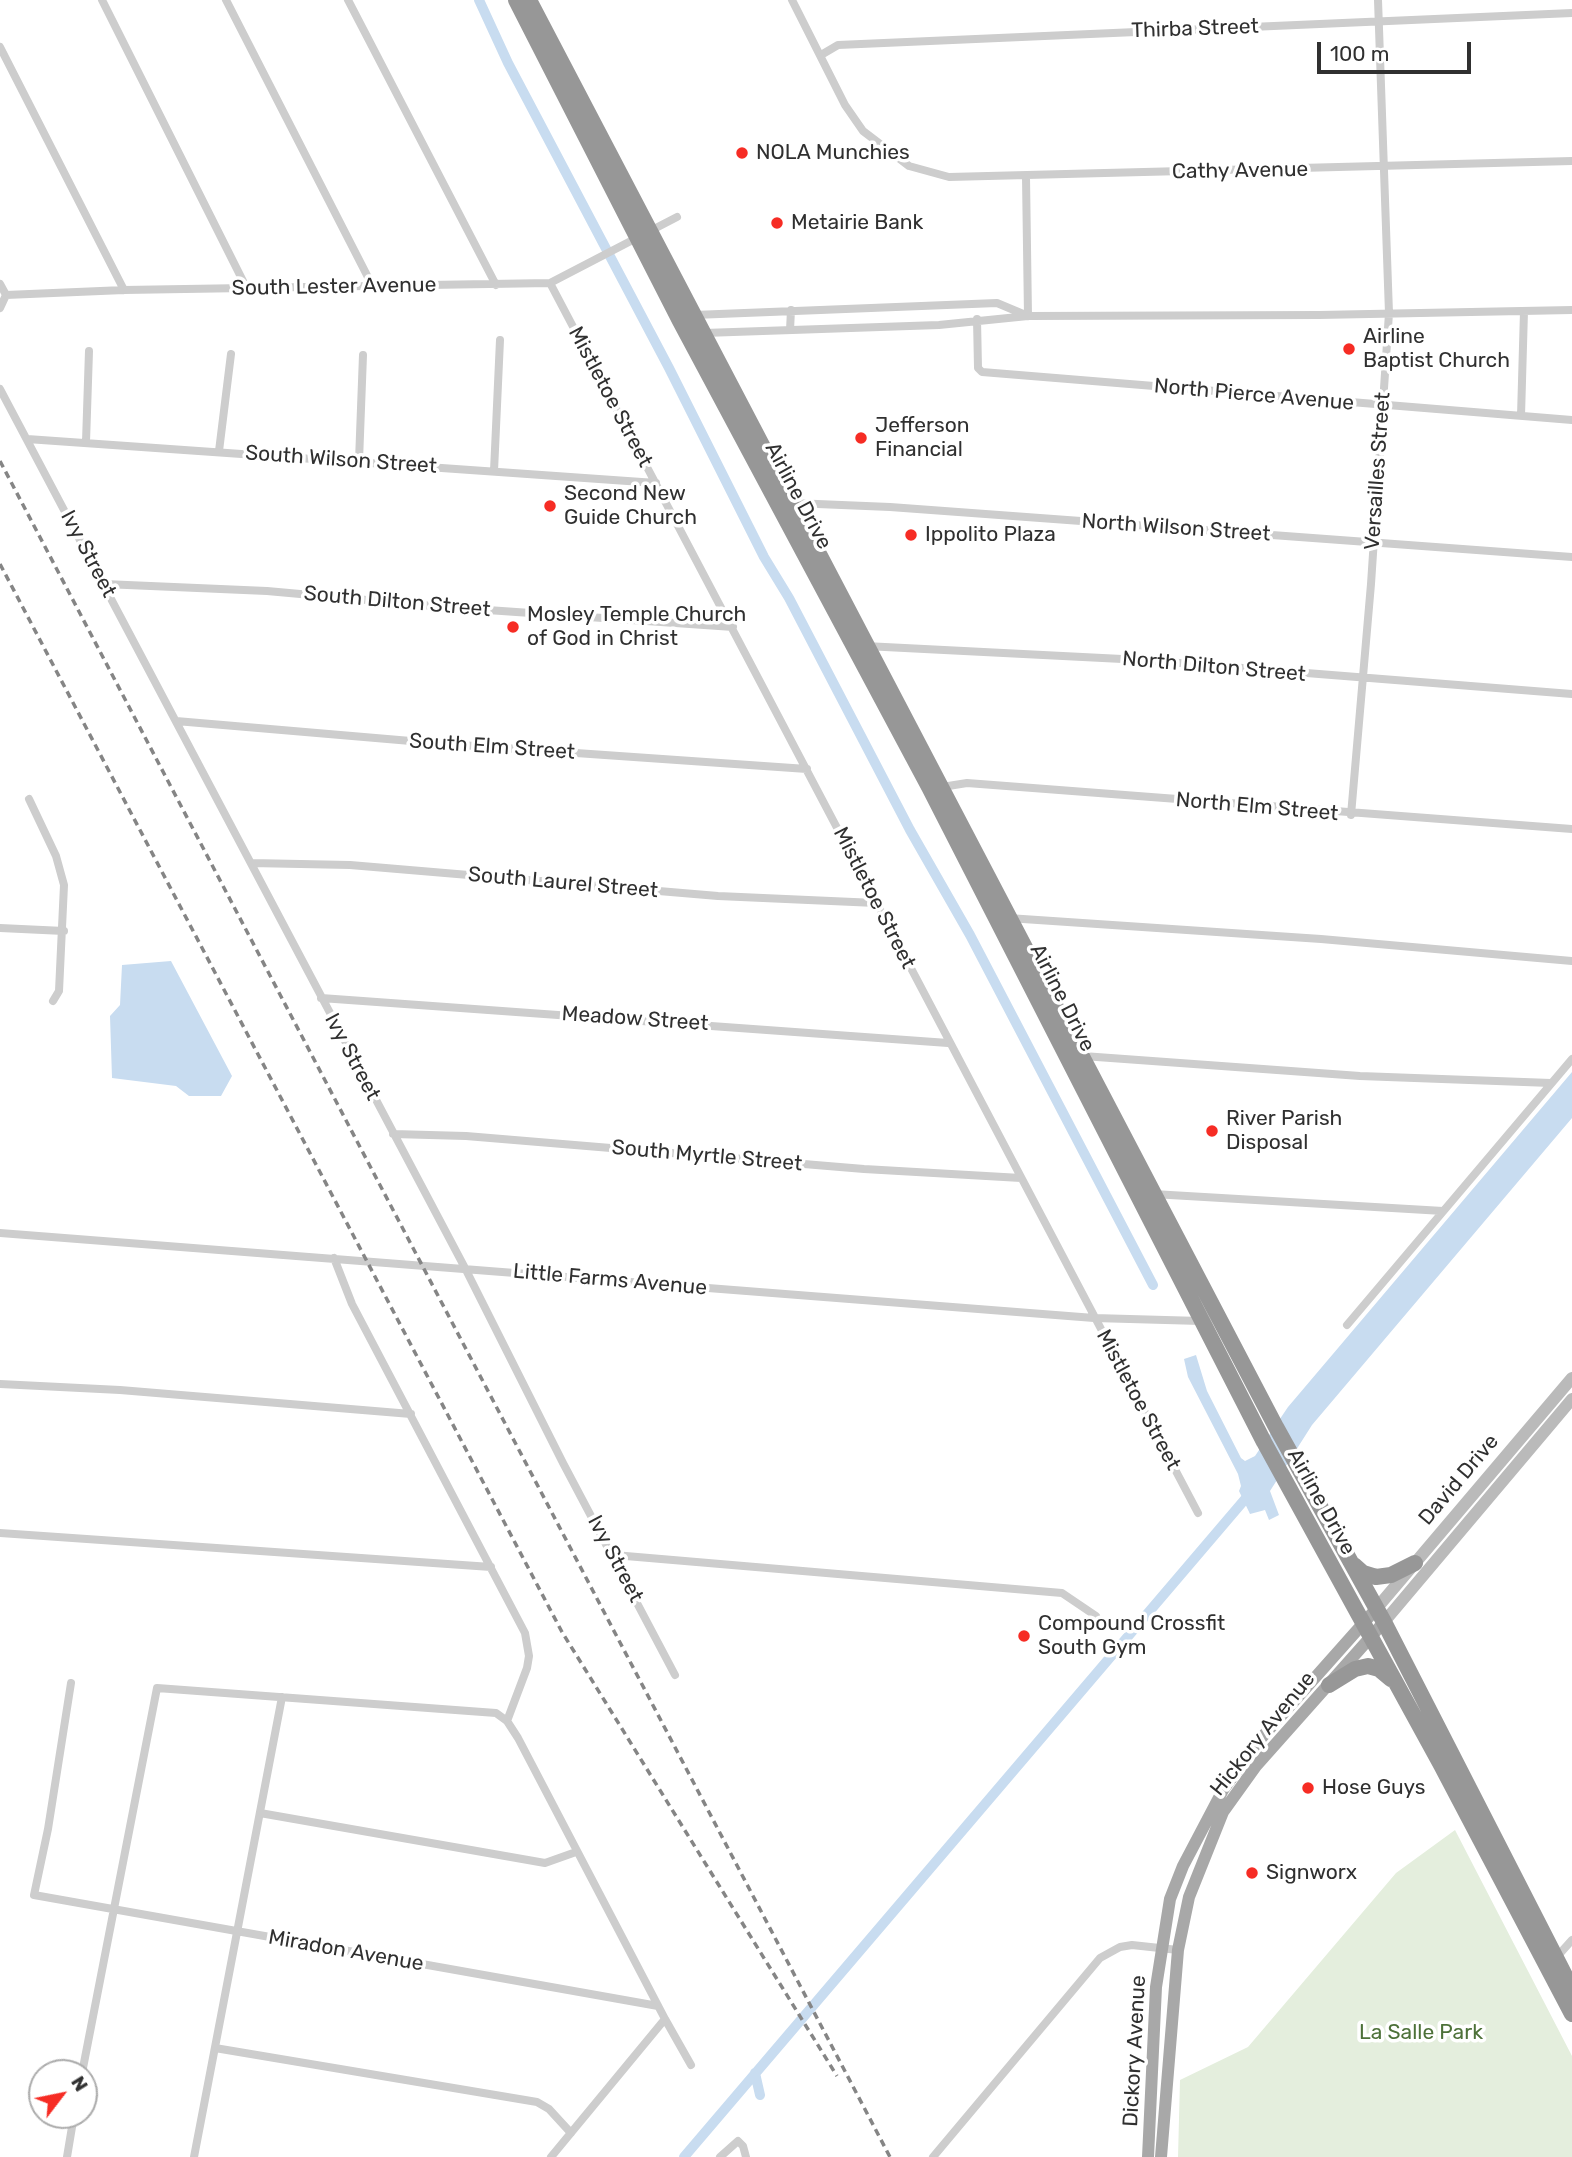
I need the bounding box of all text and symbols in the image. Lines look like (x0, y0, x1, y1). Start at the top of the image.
street label: Thirba Street (1131, 14, 1259, 44)
scale bar (1320, 28, 1474, 72)
text: 100 m (1330, 41, 1389, 66)
place label: NOLA Munchies (756, 140, 910, 166)
marker: NOLA Munchies (734, 145, 750, 161)
street label: Cathy Avenue (1172, 157, 1308, 185)
place label: Metairie Bank (791, 210, 923, 236)
marker: Metairie Bank (769, 215, 785, 231)
street label: South Lester Avenue (231, 273, 437, 301)
street label: Mistletoe Street (562, 323, 658, 471)
place label: Airline Baptist Church (1363, 324, 1510, 374)
marker: Airline Baptist Church (1341, 341, 1357, 357)
street label: North Pierce Avenue (1153, 374, 1355, 416)
street label: Versailles Street (1360, 391, 1396, 551)
place label: Jefferson Financial (875, 413, 970, 463)
marker: Jefferson Financial (853, 430, 869, 446)
street label: Airline Drive (759, 438, 837, 554)
street label: South Wilson Street (244, 441, 438, 479)
place label: Second New Guide Church (564, 481, 697, 531)
marker: Second New Guide Church (542, 498, 558, 514)
street label: Ivy Street (55, 506, 121, 602)
street label: North Wilson Street (1081, 509, 1271, 547)
place label: Ippolito Plaza (925, 522, 1056, 548)
marker: Ippolito Plaza (903, 527, 919, 543)
street label: South Dilton Street (303, 581, 491, 623)
place label: Mosley Temple Church of God in Christ (527, 602, 746, 652)
marker: Mosley Temple Church of God in Christ (505, 619, 521, 635)
street label: North Dilton Street (1121, 646, 1307, 688)
street label: South Elm Street (408, 729, 576, 765)
street label: North Elm Street (1175, 787, 1339, 827)
street label: Mistletoe Street (828, 823, 920, 973)
street label: South Laurel Street (467, 862, 659, 904)
street label: Airline Drive (1024, 940, 1100, 1056)
street label: Meadow Street (561, 1001, 709, 1037)
street label: Ivy Street (319, 1009, 385, 1105)
place label: River Parish Disposal (1226, 1106, 1342, 1156)
marker: River Parish Disposal (1204, 1123, 1220, 1139)
street label: South Myrtle Street (611, 1135, 803, 1177)
street label: Little Farms Avenue (512, 1259, 708, 1301)
street label: Mistletoe Street (1090, 1326, 1186, 1474)
street label: David Drive (1414, 1429, 1504, 1531)
street label: Airline Drive (1282, 1445, 1360, 1559)
street label: Ivy Street (582, 1511, 648, 1607)
place label: Compound Crossfit South Gym (1038, 1611, 1225, 1661)
marker: Compound Crossfit South Gym (1016, 1628, 1032, 1644)
street label: Hickory Avenue (1205, 1667, 1321, 1801)
place label: Hose Guys (1322, 1775, 1426, 1801)
marker: Hose Guys (1300, 1780, 1316, 1796)
place label: Signworx (1266, 1860, 1357, 1886)
marker: Signworx (1244, 1865, 1260, 1881)
street label: Miradon Avenue (266, 1925, 426, 1977)
street label: Dickory Avenue (1118, 1975, 1152, 2127)
park label: La Salle Park (1359, 2020, 1483, 2046)
north arrow (28, 2059, 98, 2129)
text: N (66, 2072, 93, 2096)

